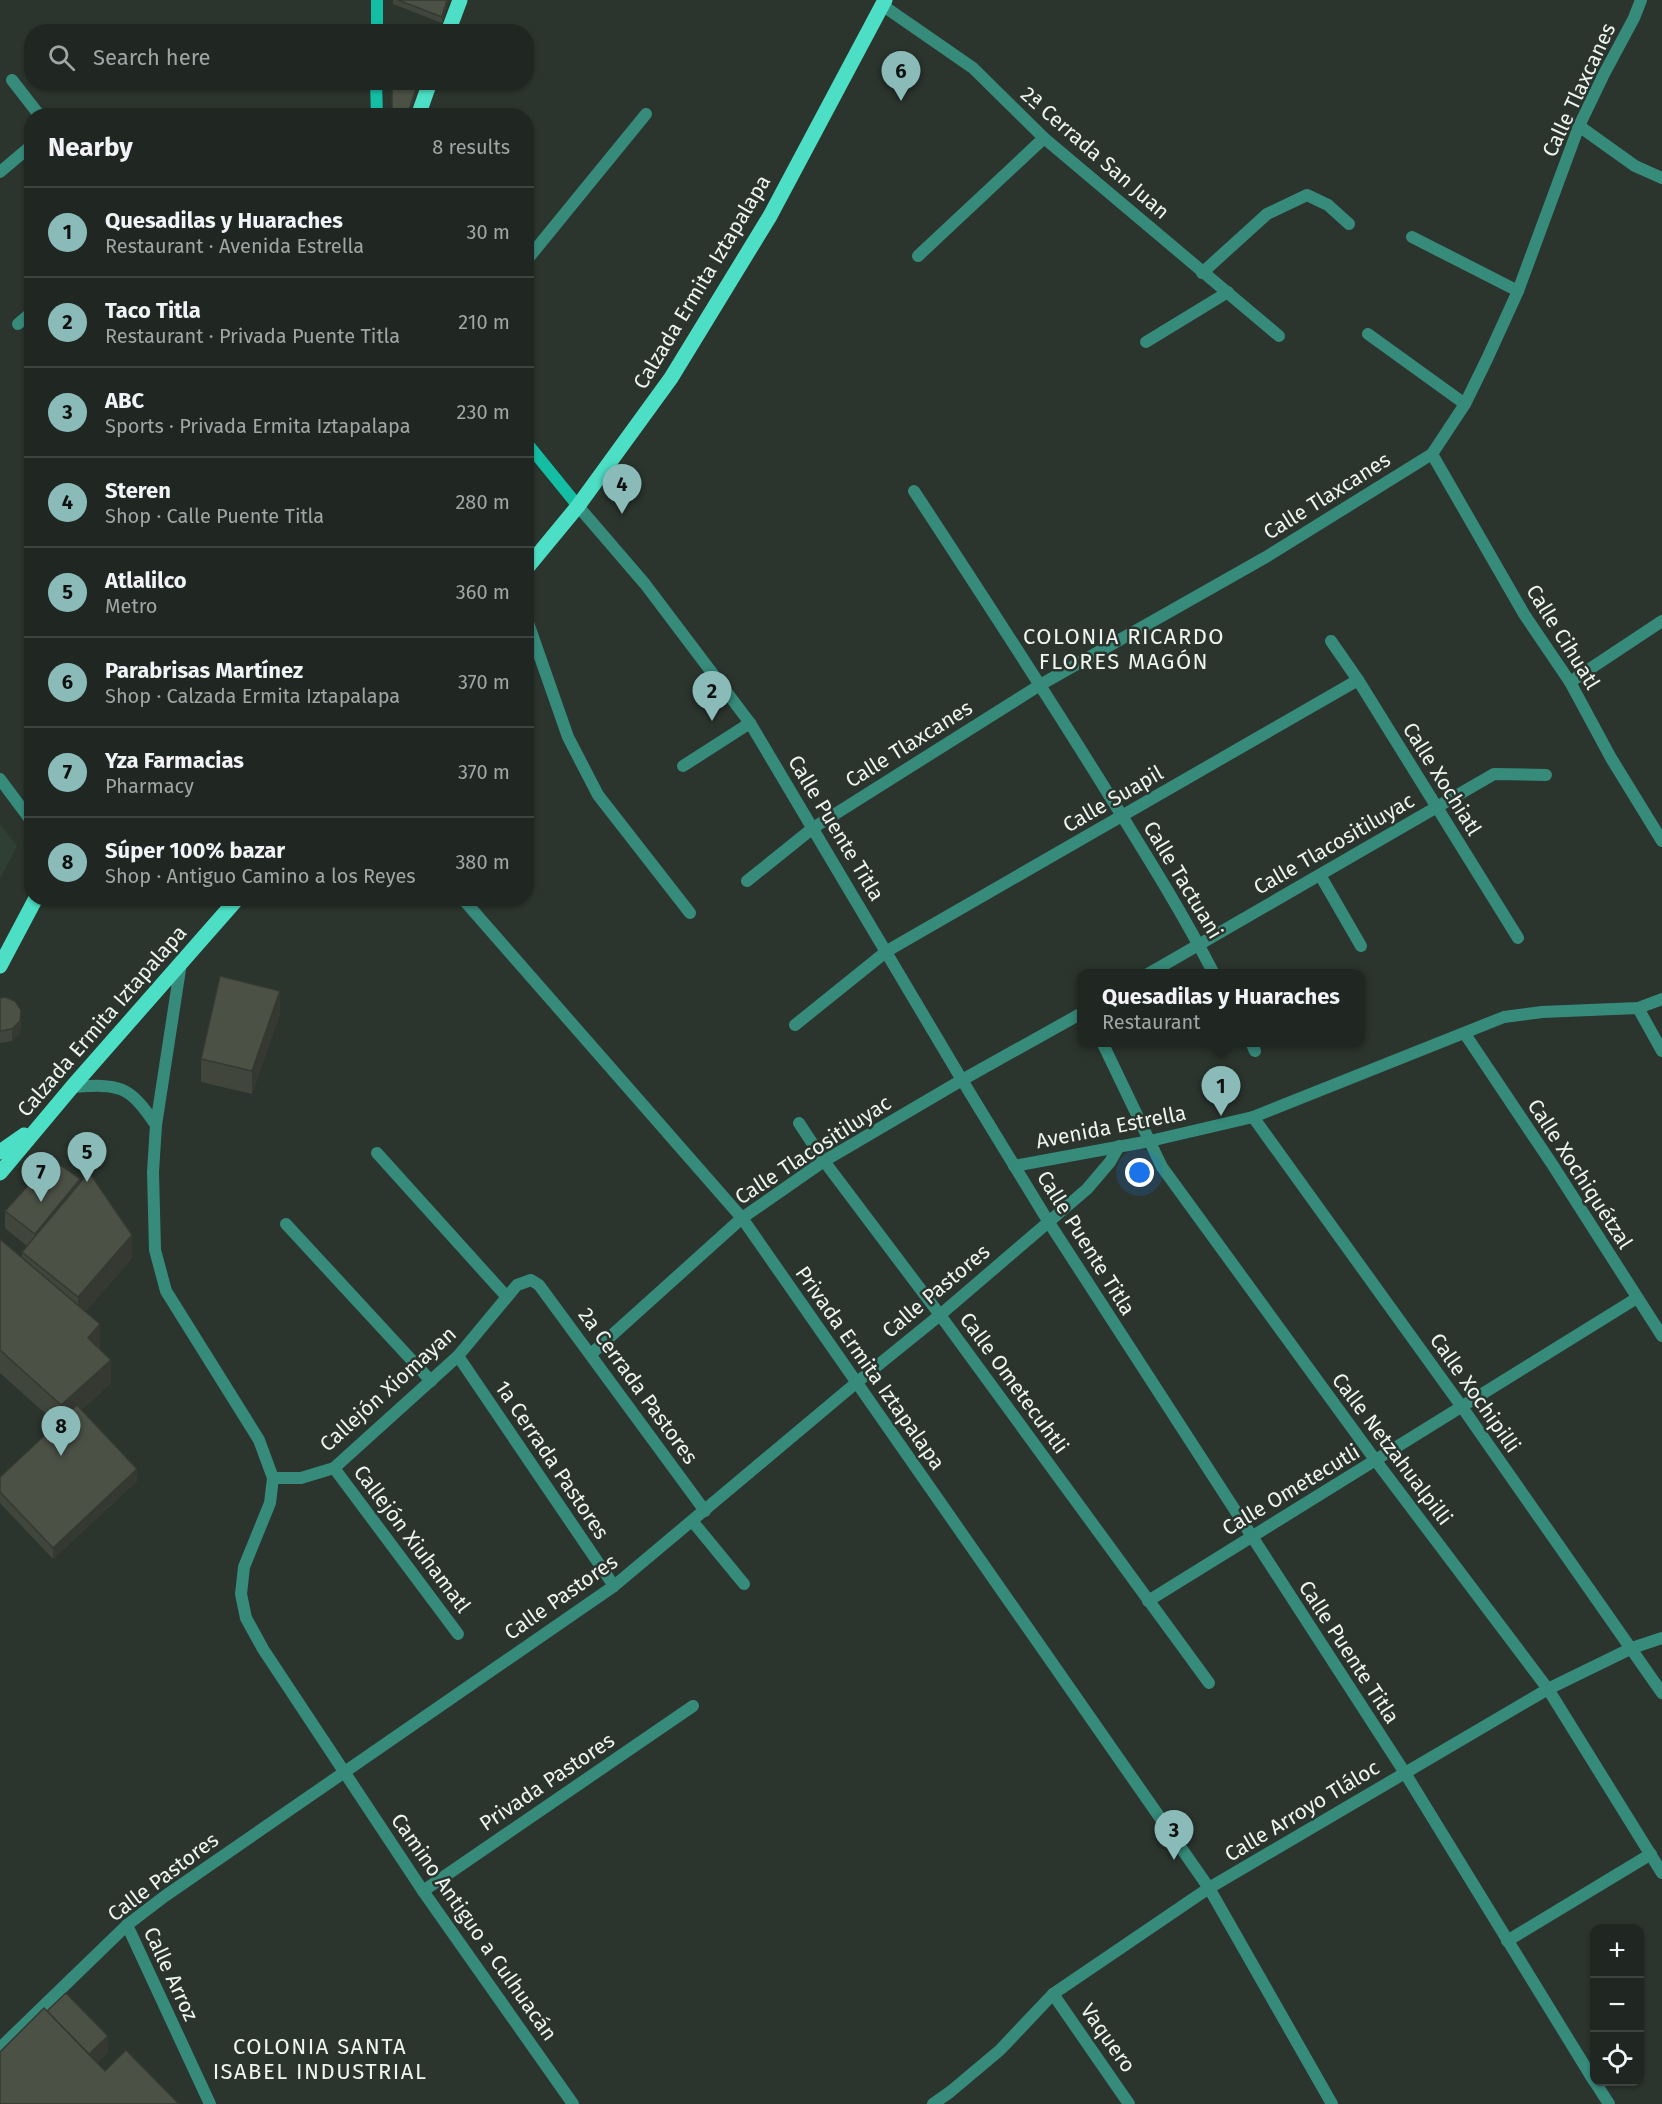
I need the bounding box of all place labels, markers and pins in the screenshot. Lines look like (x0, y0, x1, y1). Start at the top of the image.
pin: 6 (882, 51, 920, 101)
pin: 4 (602, 464, 642, 514)
pin: 2 (692, 672, 732, 721)
pin: 1 (1202, 1066, 1240, 1116)
pin: 5 (68, 1132, 106, 1182)
pin: 7 (22, 1152, 60, 1202)
pin: 8 (42, 1406, 80, 1456)
pin: 3 (1154, 1810, 1194, 1860)

